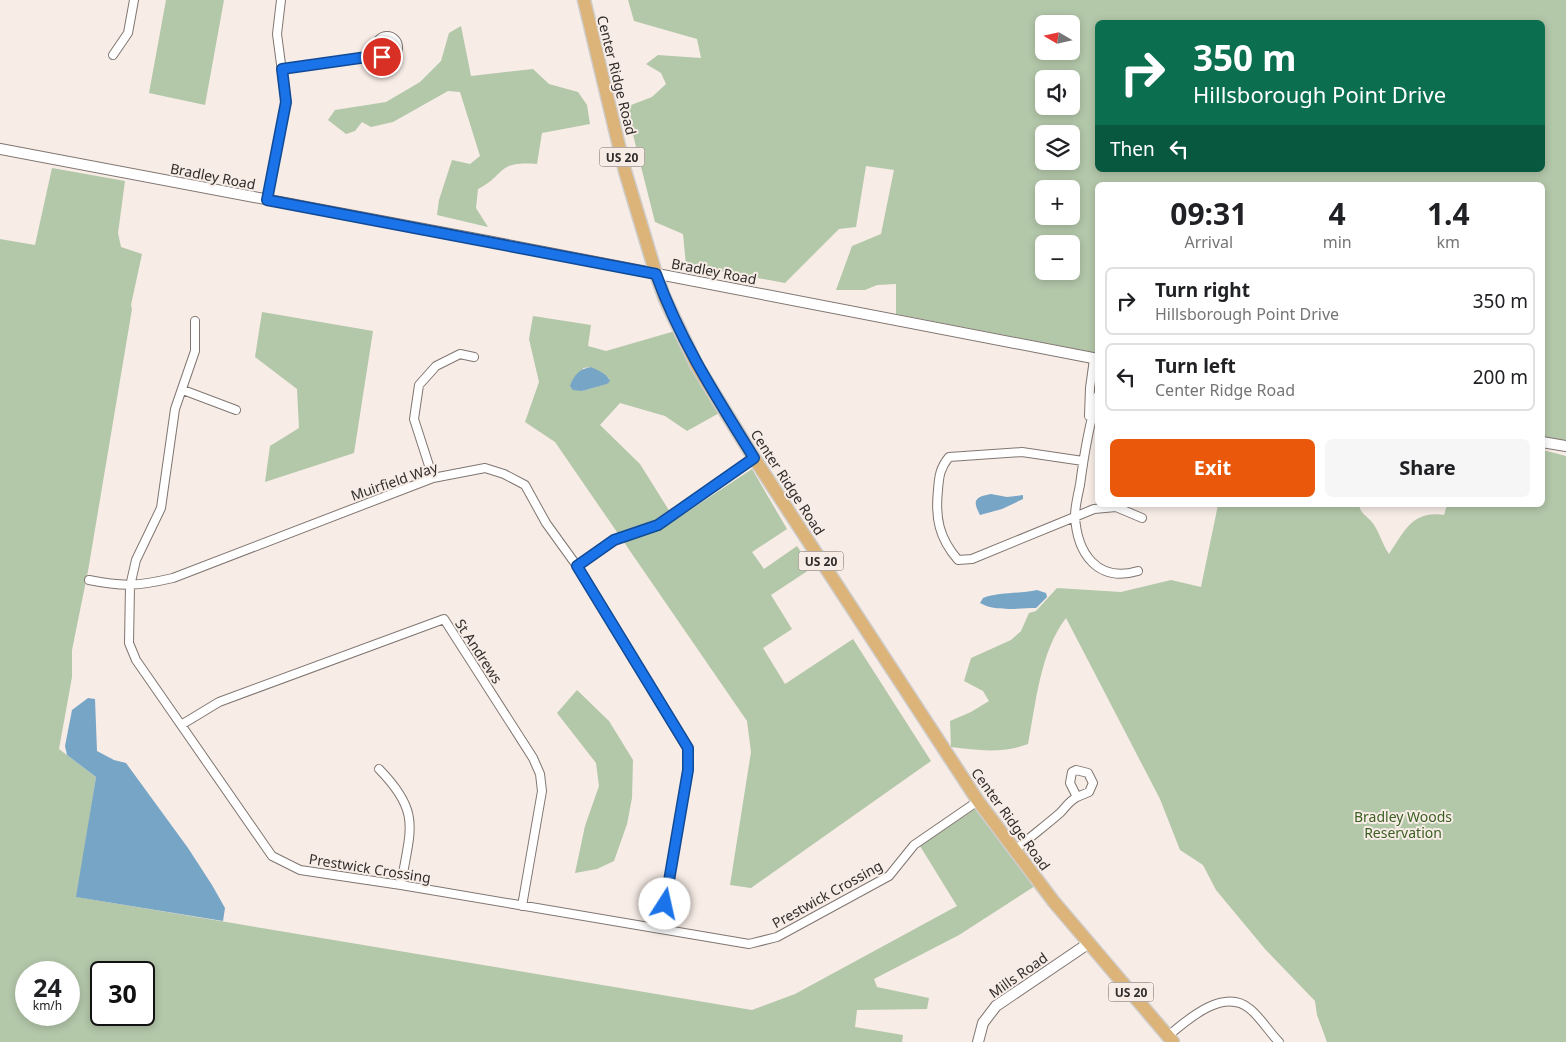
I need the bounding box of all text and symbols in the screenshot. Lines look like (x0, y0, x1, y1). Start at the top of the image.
street label: Center Ridge Road (593, 13, 641, 137)
north arrow (1035, 15, 1080, 60)
map controls (1035, 15, 1080, 280)
text: 350 m (1193, 34, 1296, 81)
pin (361, 36, 403, 78)
icon: right (1110, 40, 1175, 105)
icon: arrive (368, 43, 396, 71)
button: sound (1035, 70, 1080, 115)
text: Hillsborough Point Drive (1193, 79, 1446, 109)
button: layers (1035, 125, 1080, 170)
icon: left (1165, 135, 1193, 163)
text: Then (1110, 136, 1155, 162)
road number: US 20 (600, 148, 644, 166)
street label: Bradley Road (169, 158, 257, 194)
button: + (1035, 180, 1080, 225)
text: 09:31 (1170, 193, 1247, 234)
text: 4 (1329, 193, 1346, 234)
text: 1.4 (1427, 193, 1470, 234)
text: Arrival (1184, 231, 1233, 253)
text: min (1323, 231, 1352, 253)
text: km (1437, 231, 1460, 253)
button: − (1035, 235, 1080, 280)
street label: Bradley Road (670, 253, 758, 289)
text: Turn right (1155, 277, 1250, 303)
icon: right (1112, 287, 1140, 315)
text: 350 m (1473, 288, 1528, 314)
text: Hillsborough Point Drive (1155, 303, 1339, 325)
text: Turn left (1155, 353, 1236, 379)
icon: left (1112, 363, 1140, 391)
text: 200 m (1473, 364, 1528, 390)
text: Center Ridge Road (1155, 379, 1295, 401)
street label: Center Ridge Road (747, 425, 829, 539)
button: Exit (1110, 439, 1315, 497)
button: Share (1325, 439, 1530, 497)
street label: Muirfield Way (348, 457, 441, 505)
road number: US 20 (798, 552, 844, 570)
street label: St Andrews (451, 615, 507, 687)
street label: Center Ridge Road (967, 764, 1055, 874)
park label: Bradley Woods Reservation (1354, 807, 1452, 842)
street label: Prestwick Crossing (308, 849, 432, 887)
street label: Prestwick Crossing (769, 856, 885, 932)
position arrow (638, 877, 690, 929)
street label: Mills Road (985, 948, 1051, 1002)
speed limit sign: 30 (90, 961, 155, 1026)
text: 24 (33, 970, 62, 1004)
road number: US 20 (1108, 982, 1154, 1002)
text: km/h (33, 997, 62, 1014)

